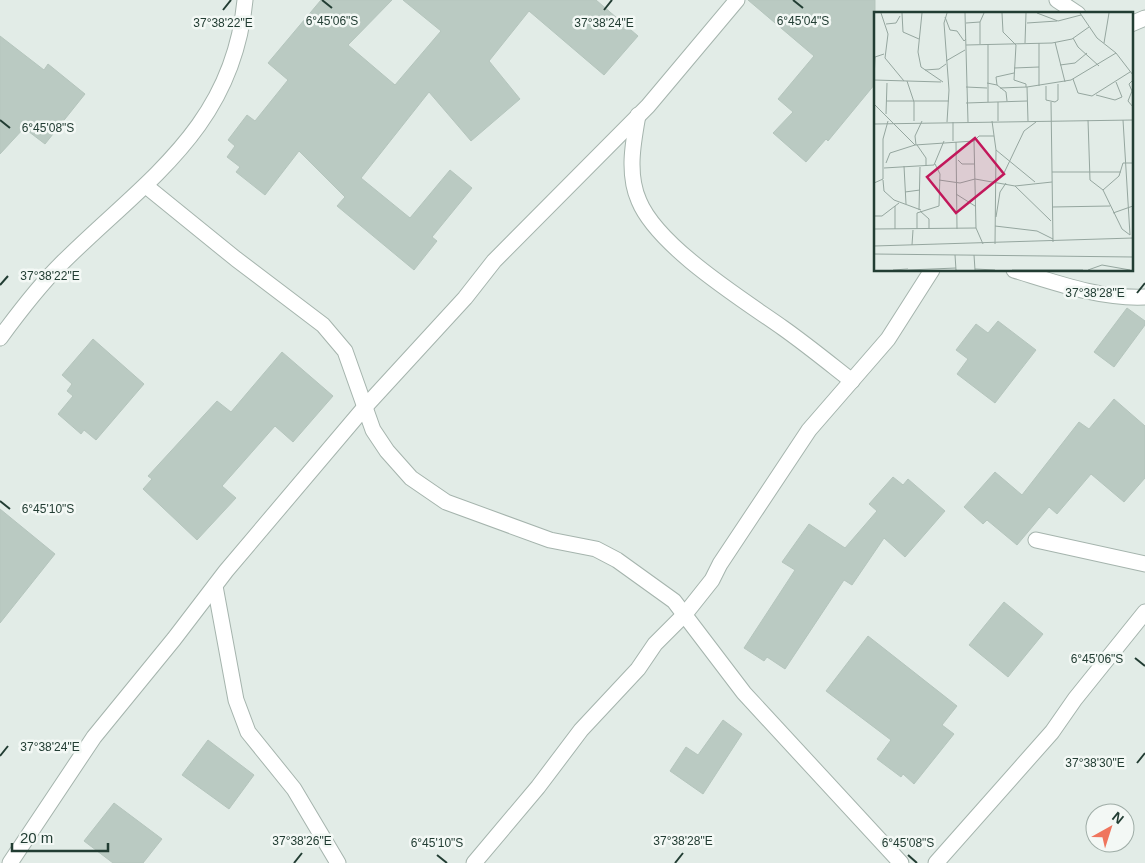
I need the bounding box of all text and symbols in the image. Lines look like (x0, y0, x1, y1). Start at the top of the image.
inset map (874, 12, 1132, 271)
text: 6°45'06"S (306, 14, 358, 28)
text: 6°45'04"S (777, 14, 829, 28)
text: 37°38'22"E (193, 16, 253, 30)
text: 37°38'24"E (574, 16, 634, 30)
text: 6°45'08"S (22, 121, 74, 135)
text: 37°38'22"E (20, 269, 80, 283)
text: 37°38'28"E (1065, 286, 1125, 300)
text: 6°45'10"S (22, 502, 74, 516)
text: 6°45'06"S (1071, 652, 1123, 666)
text: 37°38'24"E (20, 740, 80, 754)
text: 37°38'30"E (1065, 756, 1125, 770)
north arrow (1085, 803, 1135, 853)
text: N (1109, 808, 1127, 827)
scale bar (12, 820, 109, 852)
text: 20 m (20, 829, 53, 846)
text: 37°38'26"E (272, 834, 332, 848)
text: 37°38'28"E (653, 834, 713, 848)
text: 6°45'10"S (411, 836, 463, 850)
text: 6°45'08"S (882, 836, 934, 850)

